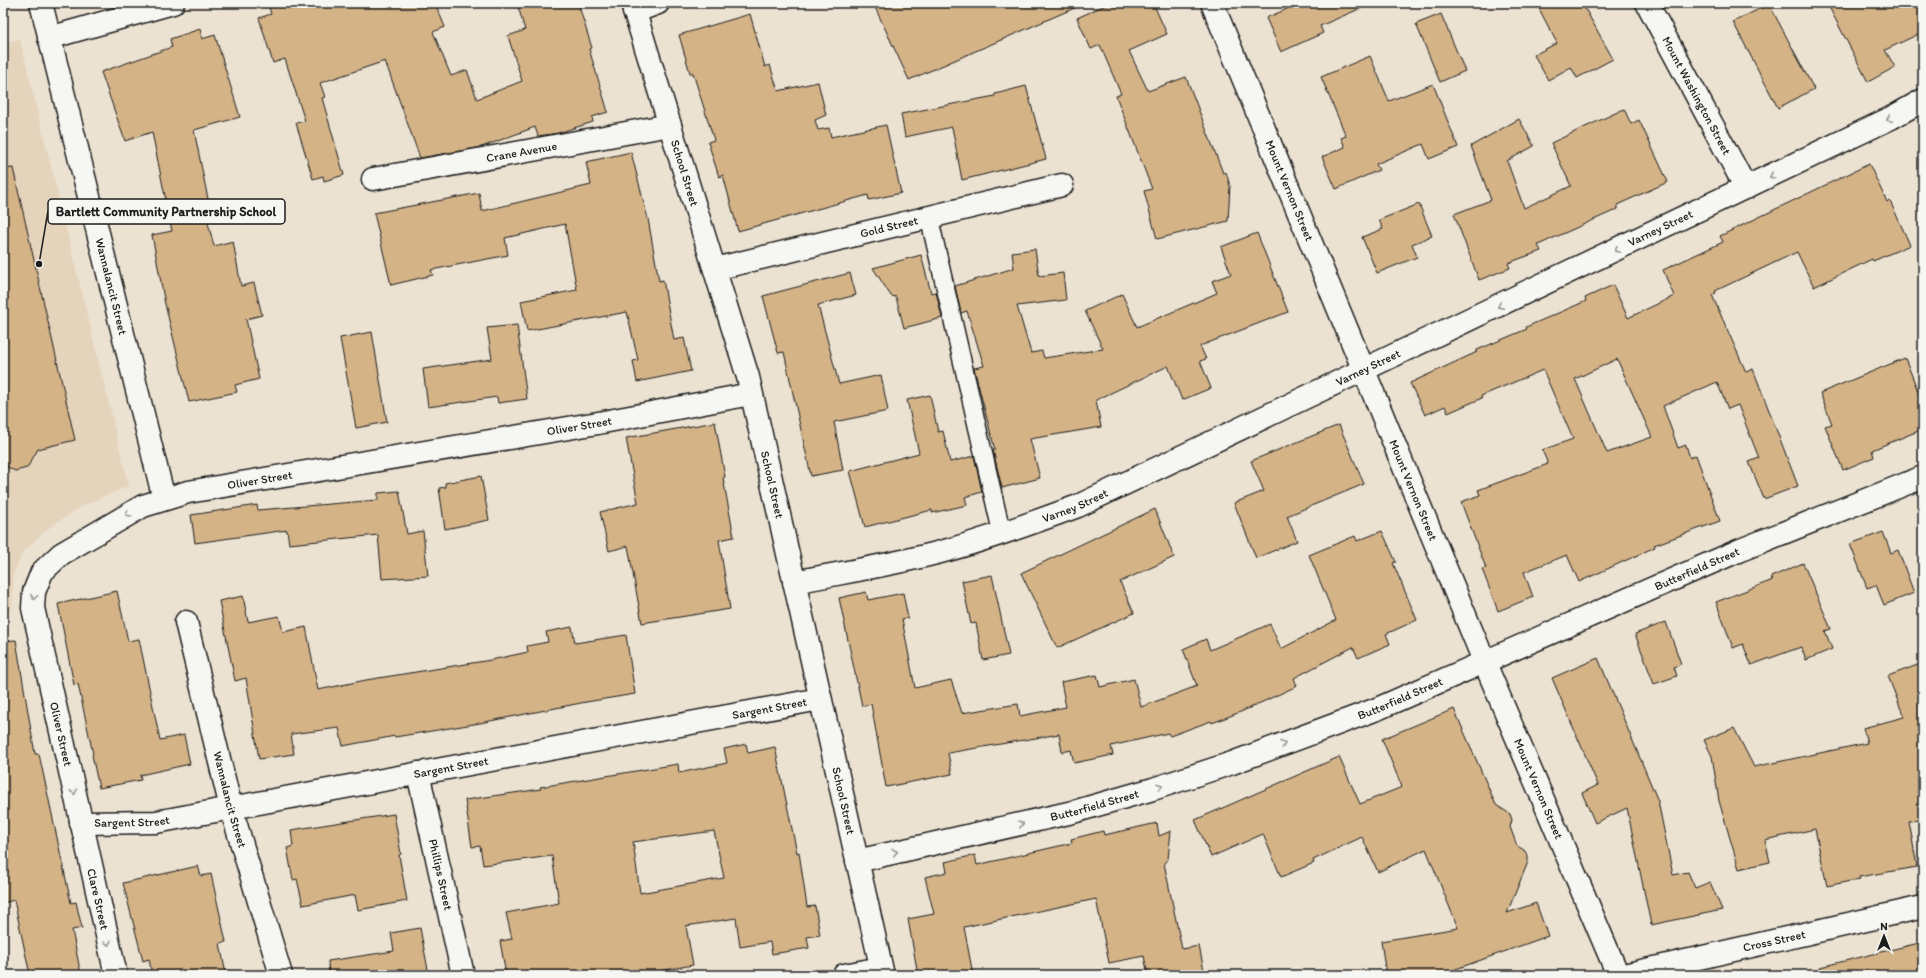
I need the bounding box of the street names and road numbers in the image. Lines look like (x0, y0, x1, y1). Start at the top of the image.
street label: Mount Washington Street (1659, 34, 1734, 157)
street label: School Street (668, 138, 702, 208)
street label: Mount Vernon Street (1262, 138, 1317, 244)
street label: Crane Avenue (485, 139, 558, 165)
street label: Varney Street (1626, 206, 1695, 249)
street label: Gold Street (859, 213, 920, 241)
street label: Wannalancit Street (93, 237, 130, 337)
street label: Varney Street (1333, 346, 1403, 389)
street label: Oliver Street (546, 413, 613, 439)
street label: Mount Vernon Street (1386, 438, 1441, 543)
street label: School Street (758, 450, 787, 520)
street label: Oliver Street (226, 467, 294, 492)
street label: Varney Street (1040, 486, 1111, 526)
street label: Butterfield Street (1652, 544, 1742, 594)
street label: Butterfield Street (1356, 674, 1445, 723)
street label: Sargent Street (731, 694, 808, 722)
street label: Oliver Street (47, 700, 75, 768)
street label: Mount Vernon Street (1511, 737, 1566, 842)
street label: Wannalancit Street (211, 750, 250, 850)
street label: Sargent Street (413, 754, 490, 781)
street label: School Street (829, 766, 858, 836)
street label: Butterfield Street (1049, 786, 1141, 824)
street label: Sargent Street (94, 813, 171, 830)
street label: Phillips Street (426, 838, 455, 912)
street label: Clare Street (84, 867, 112, 931)
street label: Cross Street (1742, 927, 1807, 955)

